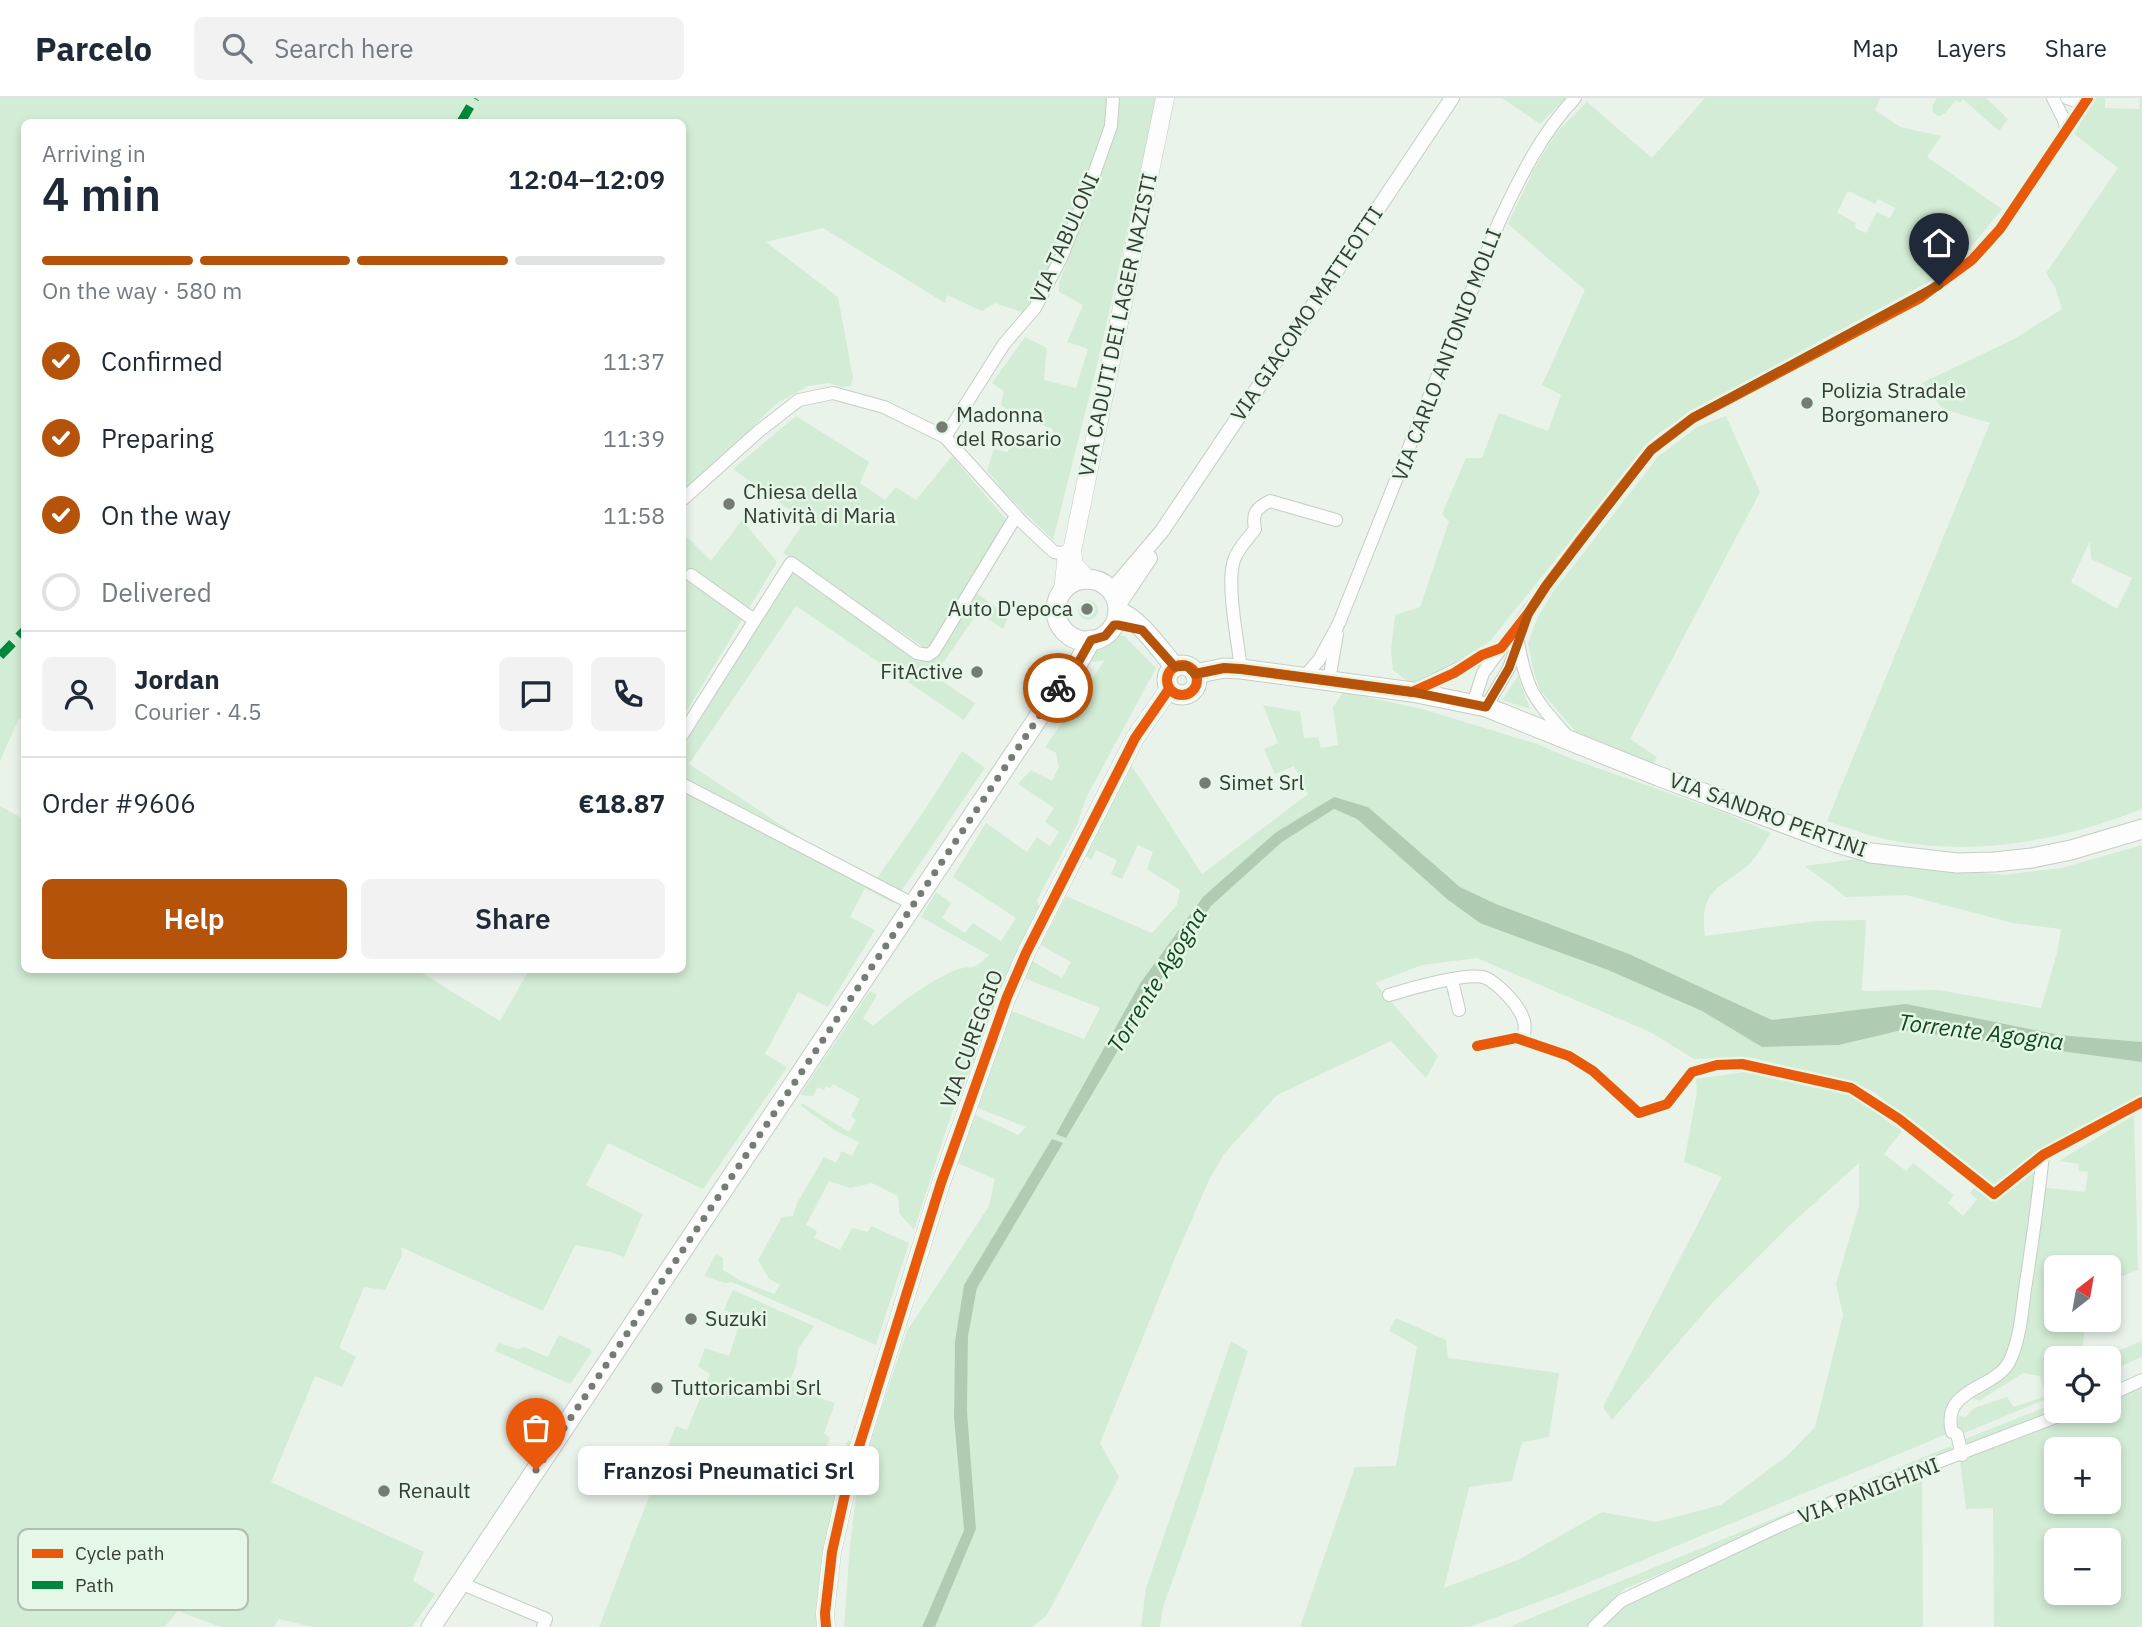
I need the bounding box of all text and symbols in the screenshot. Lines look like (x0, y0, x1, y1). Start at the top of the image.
search box (194, 17, 684, 80)
text: Parcelo (35, 27, 152, 70)
icon: search (218, 29, 256, 67)
text: Search here (274, 31, 414, 65)
text: Map (1852, 32, 1899, 64)
text: Layers (1937, 32, 2007, 64)
text: Share (2045, 32, 2107, 64)
text: Arriving in (42, 138, 146, 168)
text: 12:04–12:09 (508, 162, 665, 196)
text: 4 min (42, 164, 161, 224)
street label: VIA TABULONI (1023, 168, 1105, 307)
street label: VIA CADUTI DEI LAGER NAZISTI (1071, 170, 1163, 479)
street label: VIA GIACOMO MATTEOTTI (1224, 201, 1389, 426)
pin (1909, 213, 1969, 285)
street label: VIA CARLO ANTONIO MOLLI (1385, 224, 1507, 485)
icon: home (1920, 224, 1958, 262)
text: On the way · 580 m (42, 275, 242, 305)
icon: check (42, 342, 80, 380)
text: Confirmed (101, 344, 223, 378)
text: 11:37 (603, 346, 665, 376)
place label: Polizia Stradale Borgomanero (1821, 376, 1966, 428)
marker: Polizia Stradale Borgomanero (1799, 395, 1815, 411)
place label: Madonna del Rosario (956, 400, 1061, 452)
icon: check (42, 419, 80, 457)
marker: Madonna del Rosario (934, 419, 950, 435)
text: Preparing (101, 421, 214, 455)
text: 11:39 (603, 423, 665, 453)
place label: Chiesa della Natività di Maria (743, 477, 896, 529)
icon: check (42, 496, 80, 534)
marker: Chiesa della Natività di Maria (721, 496, 737, 512)
text: On the way (101, 498, 231, 532)
text: 11:58 (603, 500, 665, 530)
text: Delivered (101, 575, 212, 609)
place label: Auto D'epoca (948, 594, 1073, 622)
marker: Auto D'epoca (1079, 601, 1095, 617)
courier (1023, 653, 1093, 723)
button: person (42, 657, 116, 731)
button: chat (499, 657, 573, 731)
button: phone (591, 657, 665, 731)
place label: FitActive (880, 657, 963, 685)
text: Jordan (134, 662, 220, 696)
marker: FitActive (969, 664, 985, 680)
icon: bike (1039, 669, 1077, 707)
text: Courier · 4.5 (134, 696, 262, 726)
street label: VIA SANDRO PERTINI (1666, 765, 1871, 863)
place label: Simet Srl (1219, 768, 1305, 796)
marker: Simet Srl (1197, 775, 1213, 791)
text: Order #9606 (42, 786, 196, 820)
text: €18.87 (578, 786, 665, 820)
button: Help (42, 879, 347, 959)
button: Share (361, 879, 665, 959)
water label: Torrente Agogna (1099, 901, 1213, 1058)
street label: VIA CUREGGIO (933, 966, 1009, 1112)
water label: Torrente Agogna (1897, 1006, 2066, 1056)
north arrow (2044, 1255, 2121, 1332)
map controls (2044, 1255, 2121, 1605)
place label: Suzuki (705, 1304, 767, 1332)
marker: Suzuki (683, 1311, 699, 1327)
button: locate (2044, 1346, 2121, 1423)
place label: Tuttoricambi Srl (671, 1373, 821, 1401)
marker: Tuttoricambi Srl (649, 1380, 665, 1396)
pin (506, 1398, 566, 1470)
icon: bag (517, 1409, 555, 1447)
button: + (2044, 1437, 2121, 1514)
callout: Franzosi Pneumatici Srl (578, 1446, 879, 1494)
street label: VIA PANIGHINI (1794, 1450, 1943, 1530)
text: Franzosi Pneumatici Srl (603, 1455, 854, 1485)
place label: Renault (398, 1476, 471, 1504)
marker: Renault (376, 1483, 392, 1499)
button: − (2044, 1528, 2121, 1605)
legend (18, 1529, 248, 1610)
text: Cycle path (75, 1541, 164, 1565)
text: Path (75, 1573, 114, 1597)

